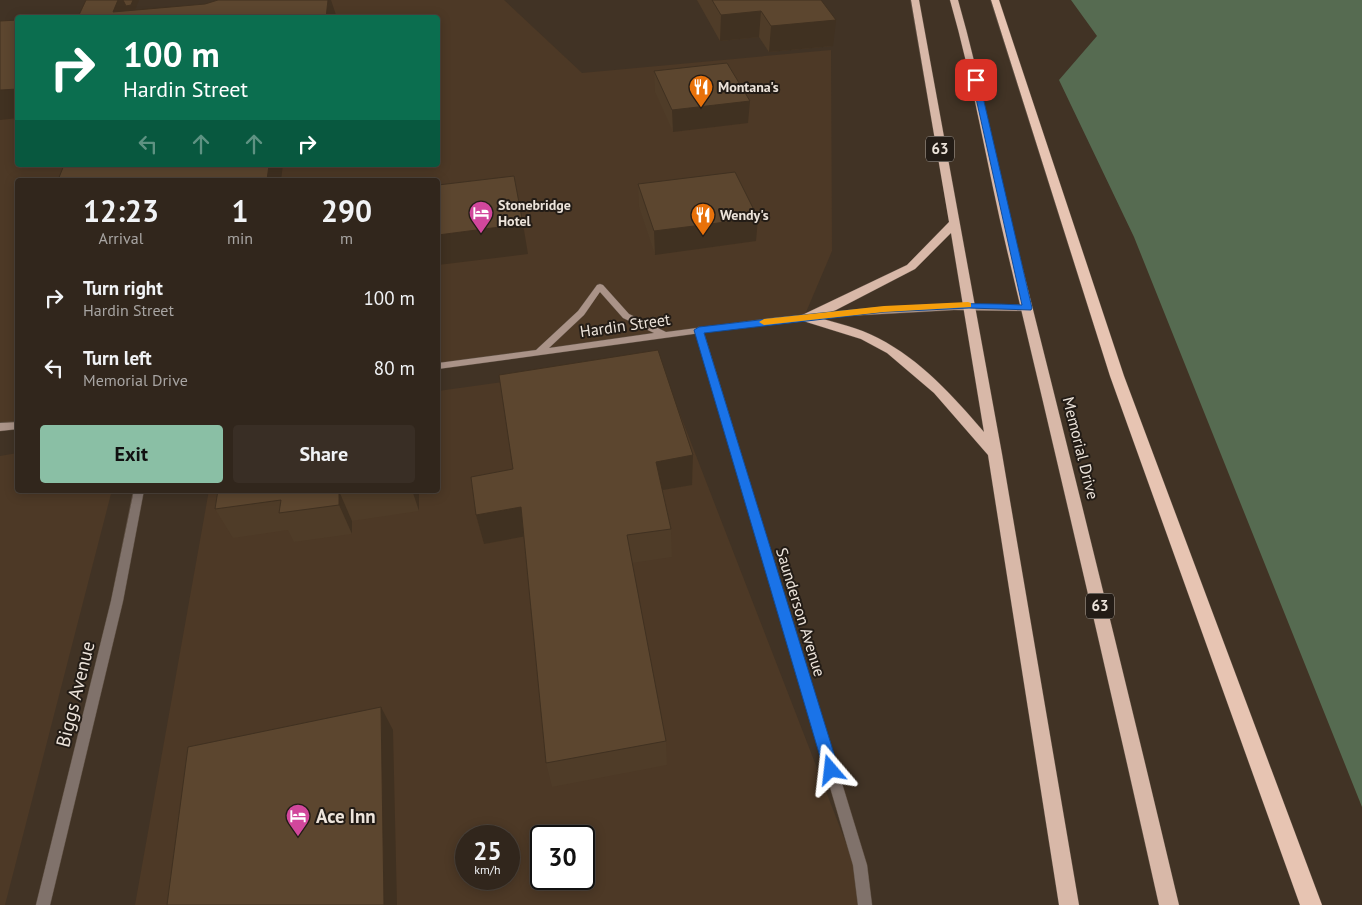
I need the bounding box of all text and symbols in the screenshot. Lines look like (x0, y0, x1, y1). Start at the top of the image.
text: 100 m (123, 31, 220, 77)
icon: right (40, 35, 105, 100)
pin (955, 59, 997, 101)
icon: arrive (962, 66, 990, 94)
restaurant icon: Montana's (688, 74, 714, 108)
text: Hardin Street (123, 75, 248, 103)
place label: Montana's (718, 78, 779, 96)
icon: left (134, 130, 162, 158)
icon: ahead (187, 130, 215, 158)
icon: ahead (240, 130, 268, 158)
icon: right (293, 130, 321, 158)
road number: 63 (926, 136, 954, 162)
text: 12:23 (83, 191, 159, 230)
text: 1 (232, 191, 249, 230)
text: 290 (321, 191, 372, 230)
place label: Stonebridge Hotel (498, 196, 571, 230)
hotel icon: Stonebridge Hotel (468, 200, 494, 234)
restaurant icon: Wendy's (690, 202, 716, 236)
place label: Wendy's (720, 206, 769, 224)
text: Arrival (99, 228, 143, 248)
text: min (227, 228, 253, 248)
text: m (340, 228, 353, 248)
text: Turn right (83, 276, 163, 300)
icon: right (40, 284, 68, 312)
text: 100 m (363, 286, 415, 310)
text: Hardin Street (83, 300, 174, 320)
street label: Hardin Street (579, 309, 672, 341)
text: Turn left (83, 346, 152, 370)
icon: left (40, 354, 68, 382)
text: 80 m (374, 356, 415, 380)
text: Memorial Drive (83, 370, 188, 390)
street label: Memorial Drive (1059, 395, 1103, 501)
button: Exit (40, 425, 223, 483)
button: Share (233, 425, 415, 483)
street label: Saunderson Avenue (772, 545, 830, 679)
road number: 63 (1086, 594, 1114, 618)
street label: Biggs Avenue (50, 639, 100, 749)
position arrow (804, 743, 856, 795)
hotel icon: Ace Inn (285, 803, 311, 837)
place label: Ace Inn (316, 804, 376, 828)
speed limit sign: 30 (530, 825, 595, 890)
text: 25 (473, 835, 502, 867)
text: km/h (474, 862, 501, 877)

